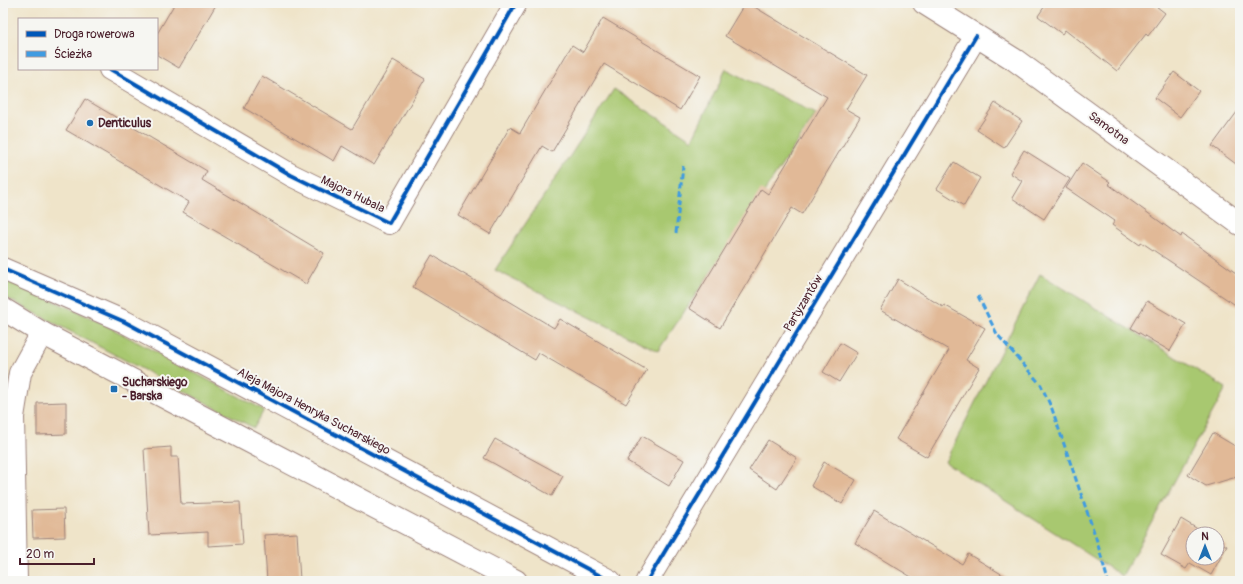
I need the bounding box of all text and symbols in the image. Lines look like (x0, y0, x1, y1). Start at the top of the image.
legend (18, 18, 158, 70)
text: Droga rowerowa (54, 27, 135, 42)
text: Ścieżka (54, 46, 92, 62)
street label: Samotna (1085, 109, 1132, 148)
place label: Denticulus (98, 116, 152, 131)
marker: Denticulus (85, 118, 95, 128)
street label: Majora Hubala (318, 172, 388, 217)
street label: Partyzantów (781, 272, 826, 334)
street label: Aleja Majora Henryka Sucharskiego (235, 365, 393, 458)
place label: Sucharskiego - Barska (122, 375, 188, 404)
marker: Sucharskiego - Barska (109, 384, 119, 394)
north arrow (1185, 526, 1225, 566)
text: N (1201, 530, 1209, 543)
scale bar (20, 540, 94, 566)
text: 20 m (26, 547, 55, 562)

